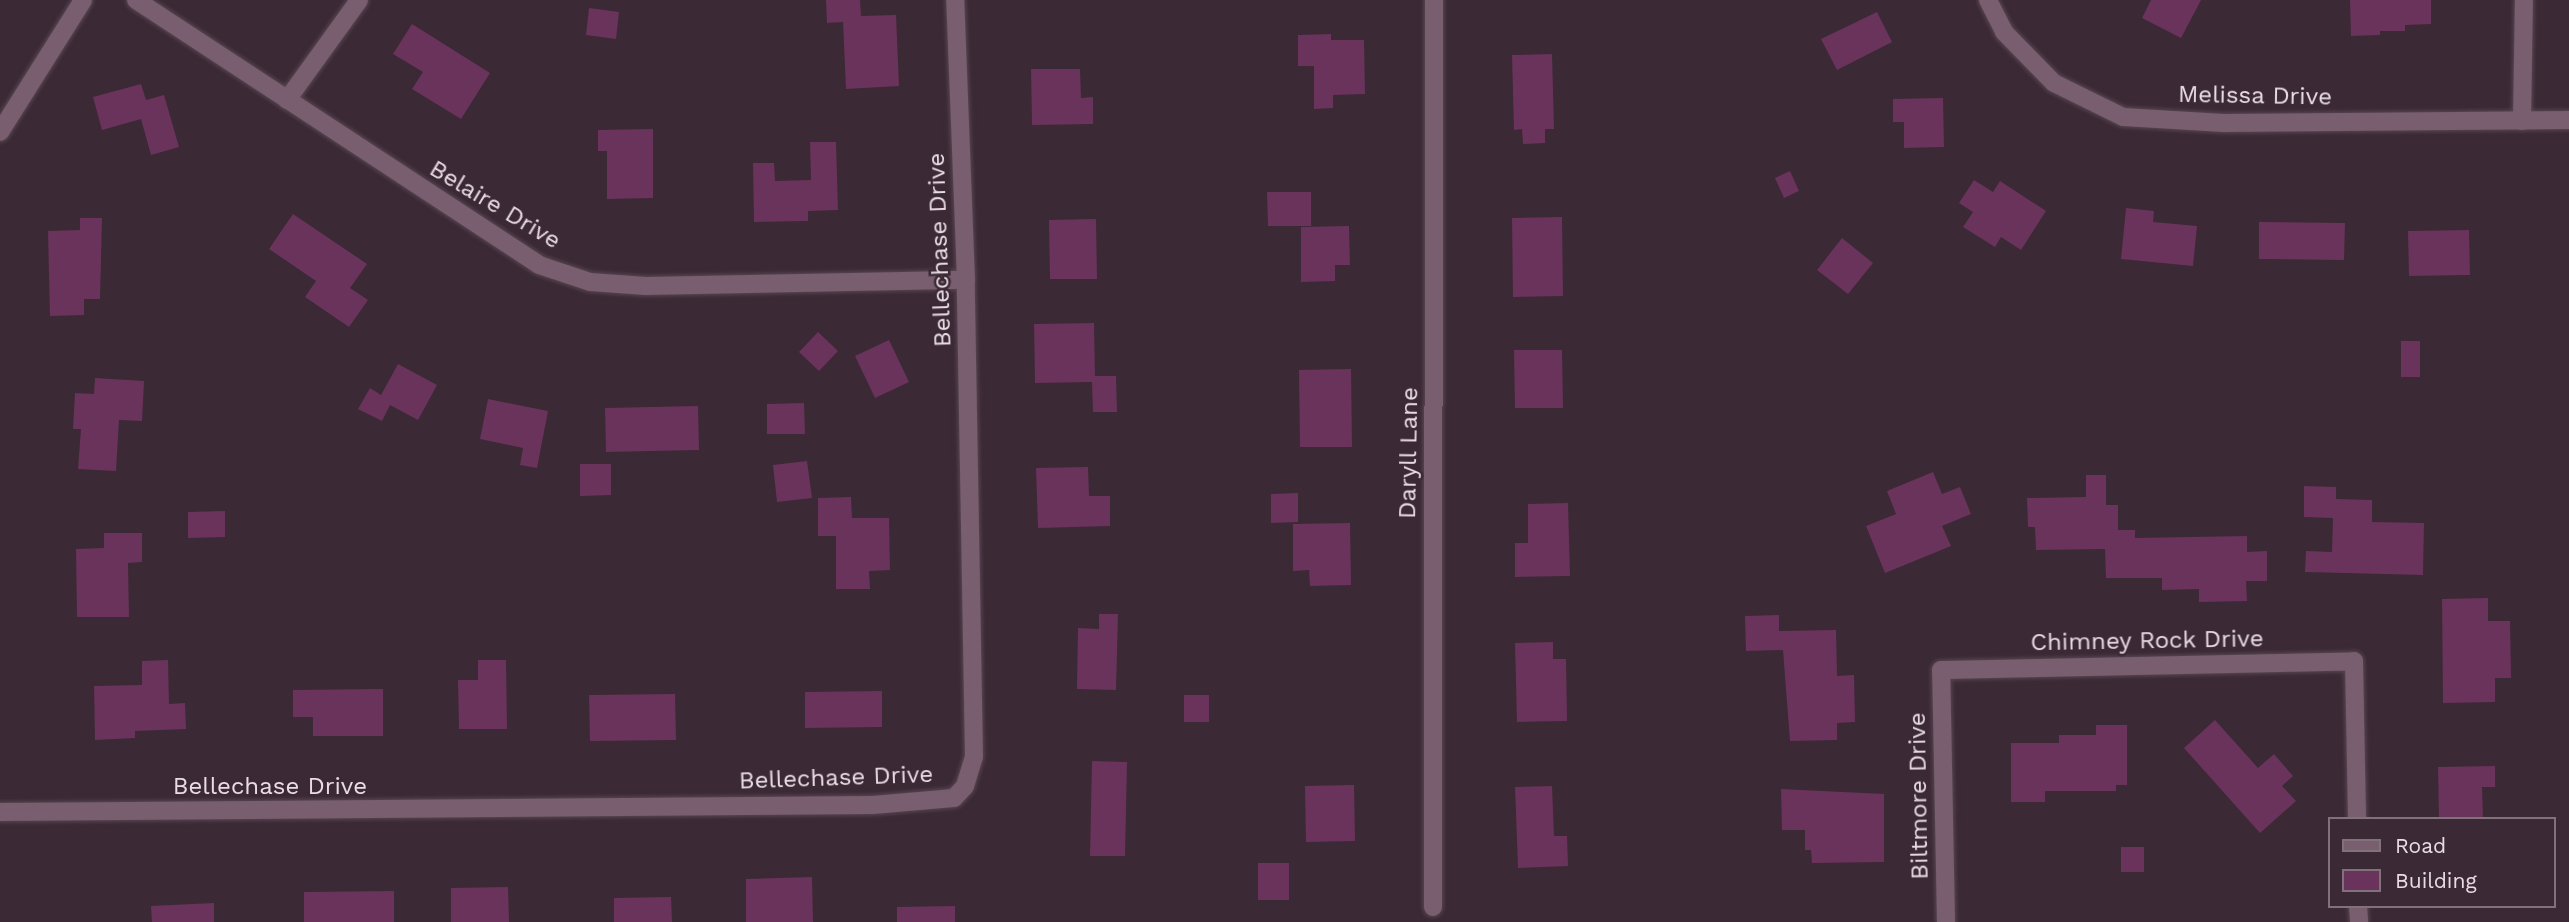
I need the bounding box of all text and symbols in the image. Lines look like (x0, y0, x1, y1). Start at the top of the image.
street label: Melissa Drive (2177, 80, 2333, 112)
street label: Bellechase Drive (922, 152, 958, 348)
street label: Belaire Drive (424, 155, 566, 255)
street label: Daryll Lane (1393, 386, 1425, 520)
street label: Chimney Rock Drive (2030, 625, 2264, 657)
street label: Biltmore Drive (1903, 712, 1935, 880)
street label: Bellechase Drive (738, 760, 934, 796)
street label: Bellechase Drive (173, 773, 367, 801)
legend (2328, 817, 2555, 908)
text: Road (2395, 833, 2446, 858)
text: Building (2395, 868, 2477, 893)

